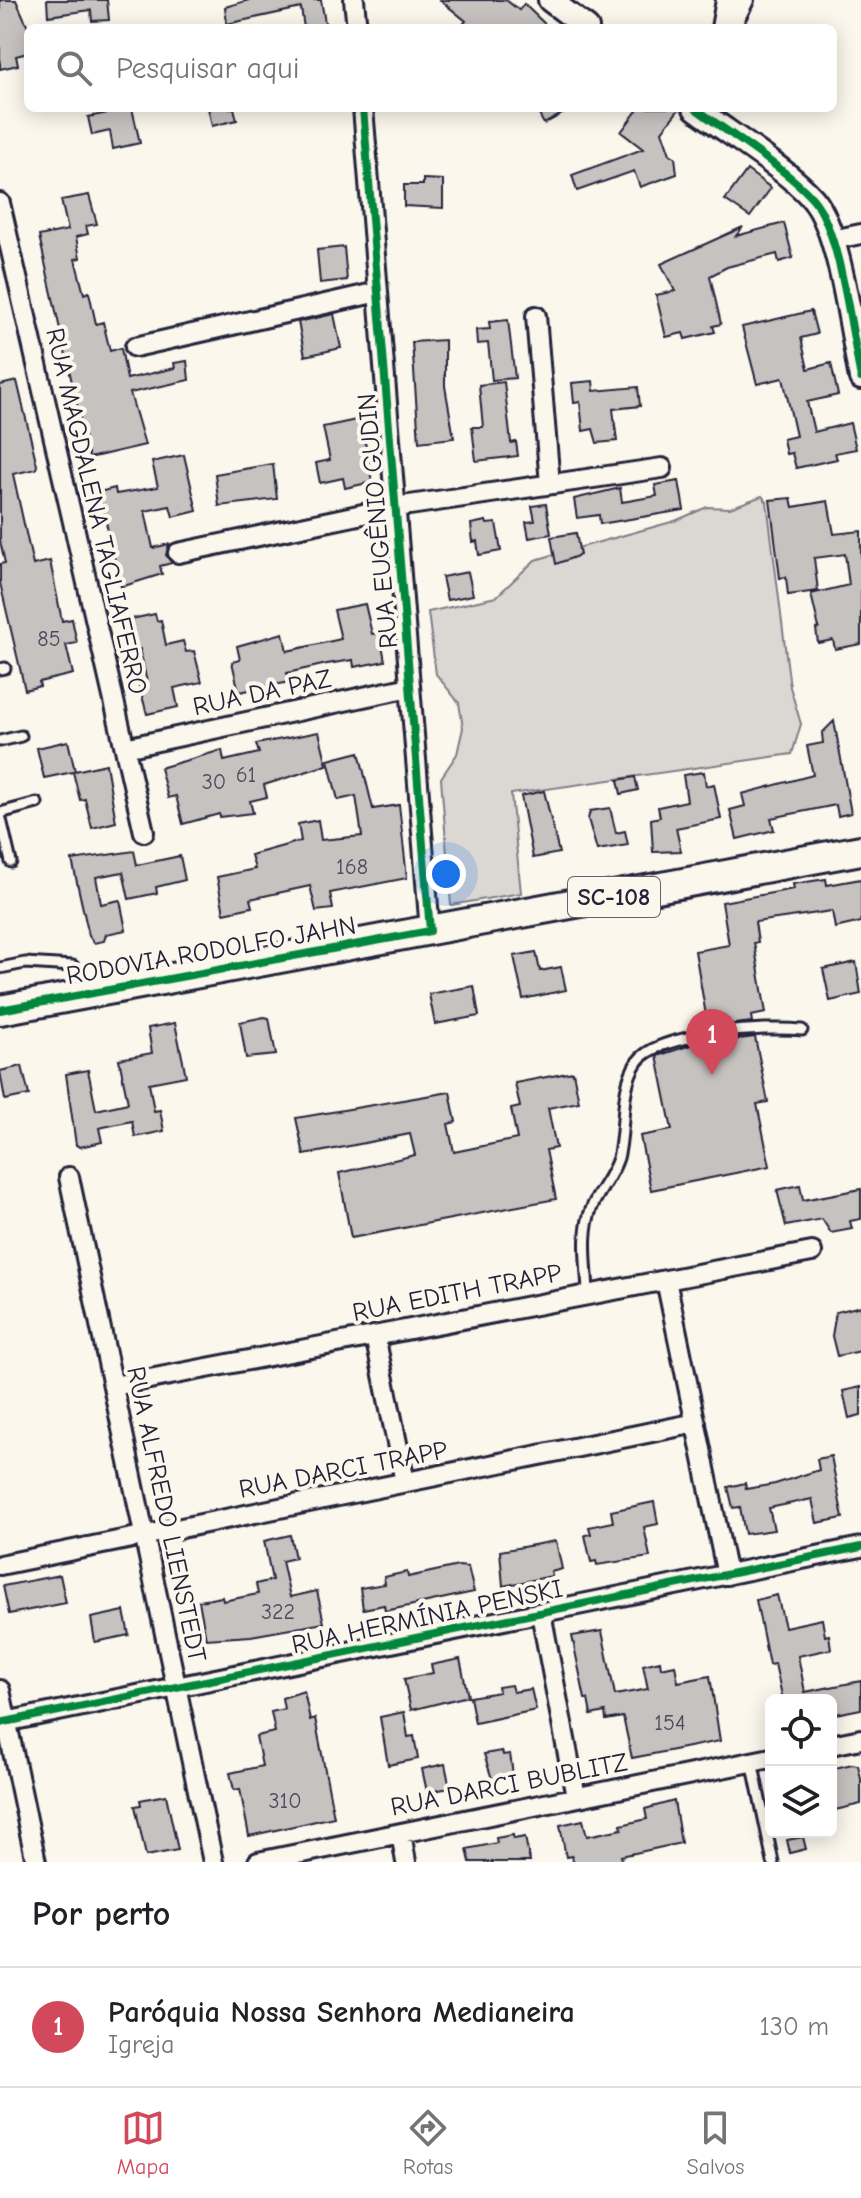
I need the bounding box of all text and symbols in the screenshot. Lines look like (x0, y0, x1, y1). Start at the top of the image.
search box (24, 24, 837, 112)
icon: search (52, 46, 96, 90)
text: Pesquisar aqui (116, 51, 299, 86)
street label: RUA MAGDALENA TAGLIAFERRO (39, 325, 153, 697)
street label: RUA EUGÊNIO GUDIN (351, 392, 404, 650)
house number: 85 (37, 626, 61, 652)
street label: RUA DA PAZ (190, 664, 334, 722)
house number: 61 (236, 762, 256, 788)
house number: 30 (202, 769, 226, 795)
house number: 168 (336, 854, 368, 880)
your location (426, 854, 466, 894)
road number: SC-108 (568, 877, 660, 917)
street label: RODOVIA RODOLFO JAHN (64, 911, 358, 991)
pin: 1 (686, 1009, 738, 1075)
street label: RUA EDITH TRAPP (350, 1258, 564, 1328)
street label: RUA ALFREDO LIENSTEDT (120, 1364, 212, 1665)
street label: RUA DARCI TRAPP (236, 1435, 450, 1505)
street label: RUA HERMÍNIA PENSKI (289, 1573, 565, 1660)
house number: 322 (261, 1599, 295, 1625)
map controls (765, 1694, 837, 1838)
button: locate (765, 1694, 837, 1766)
house number: 154 (654, 1710, 686, 1736)
street label: RUA DARCI BUBLITZ (388, 1747, 630, 1823)
button: layers (765, 1766, 837, 1838)
house number: 310 (268, 1788, 302, 1814)
text: Por perto (32, 1894, 170, 1934)
text: Paróquia Nossa Senhora Medianeira (108, 1995, 575, 2030)
text: 1 (53, 2012, 63, 2042)
text: 130 m (760, 2012, 829, 2042)
text: Igreja (108, 2030, 174, 2060)
tab: Mapa (117, 2106, 169, 2180)
tab: Rotas (403, 2106, 453, 2180)
tab: Salvos (687, 2106, 744, 2180)

